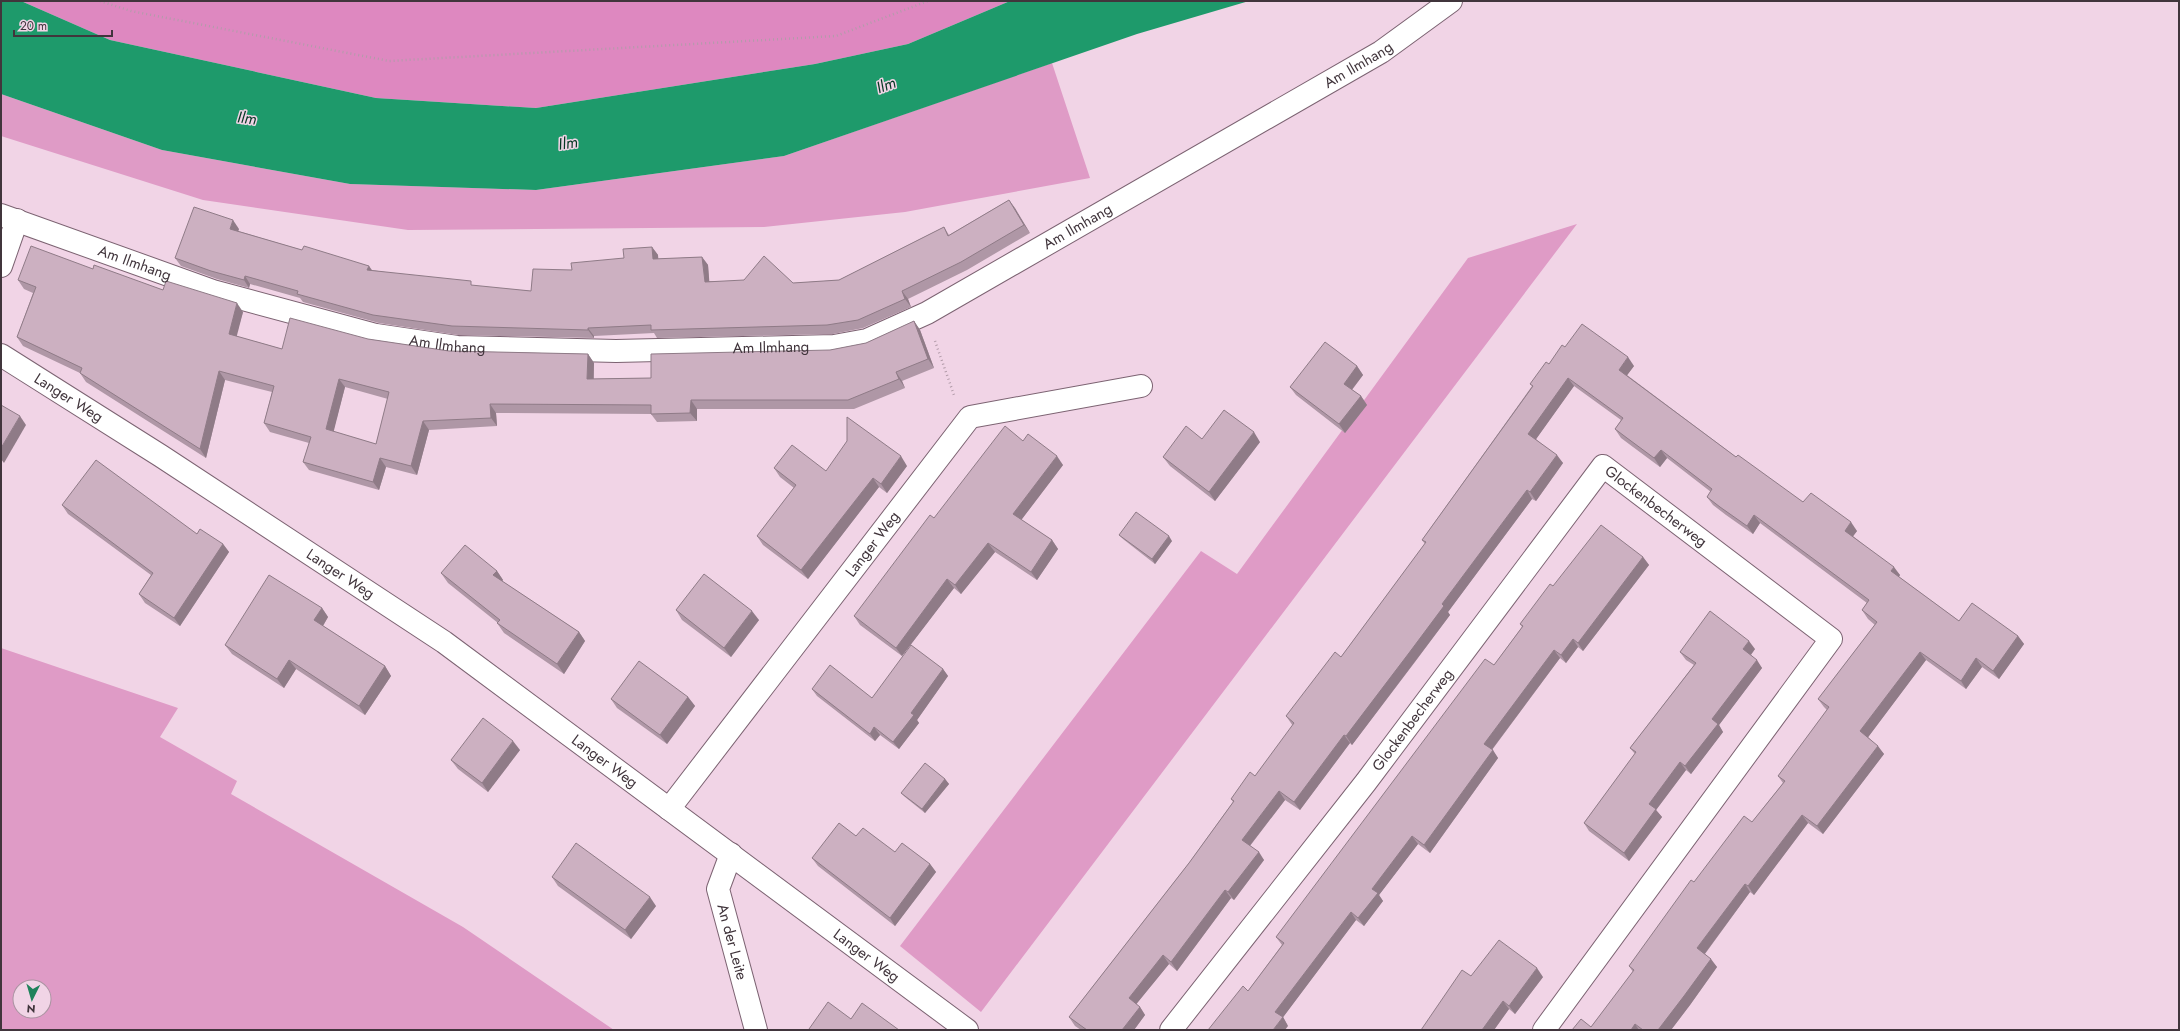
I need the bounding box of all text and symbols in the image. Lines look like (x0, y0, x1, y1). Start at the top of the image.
scale bar (14, 12, 112, 38)
text: 20 m (20, 17, 47, 35)
street label: Am Ilmhang (1320, 36, 1397, 94)
water label: Ilm (873, 71, 899, 99)
water label: Ilm (236, 105, 258, 131)
water label: Ilm (557, 130, 579, 156)
street label: Am Ilmhang (1039, 198, 1116, 255)
street label: Am Ilmhang (95, 240, 174, 286)
street label: Am Ilmhang (408, 329, 486, 359)
street label: Am Ilmhang (732, 336, 809, 359)
street label: Langer Weg (30, 368, 107, 428)
street label: Glockenbecherweg (1600, 460, 1712, 552)
street label: Langer Weg (840, 507, 905, 582)
street label: Langer Weg (302, 543, 379, 605)
street label: Glockenbecherweg (1367, 664, 1458, 776)
street label: Langer Weg (567, 729, 643, 793)
street label: An der Leite (711, 901, 753, 983)
street label: Langer Weg (829, 923, 904, 987)
north arrow (12, 979, 52, 1019)
text: N (26, 1001, 36, 1017)

